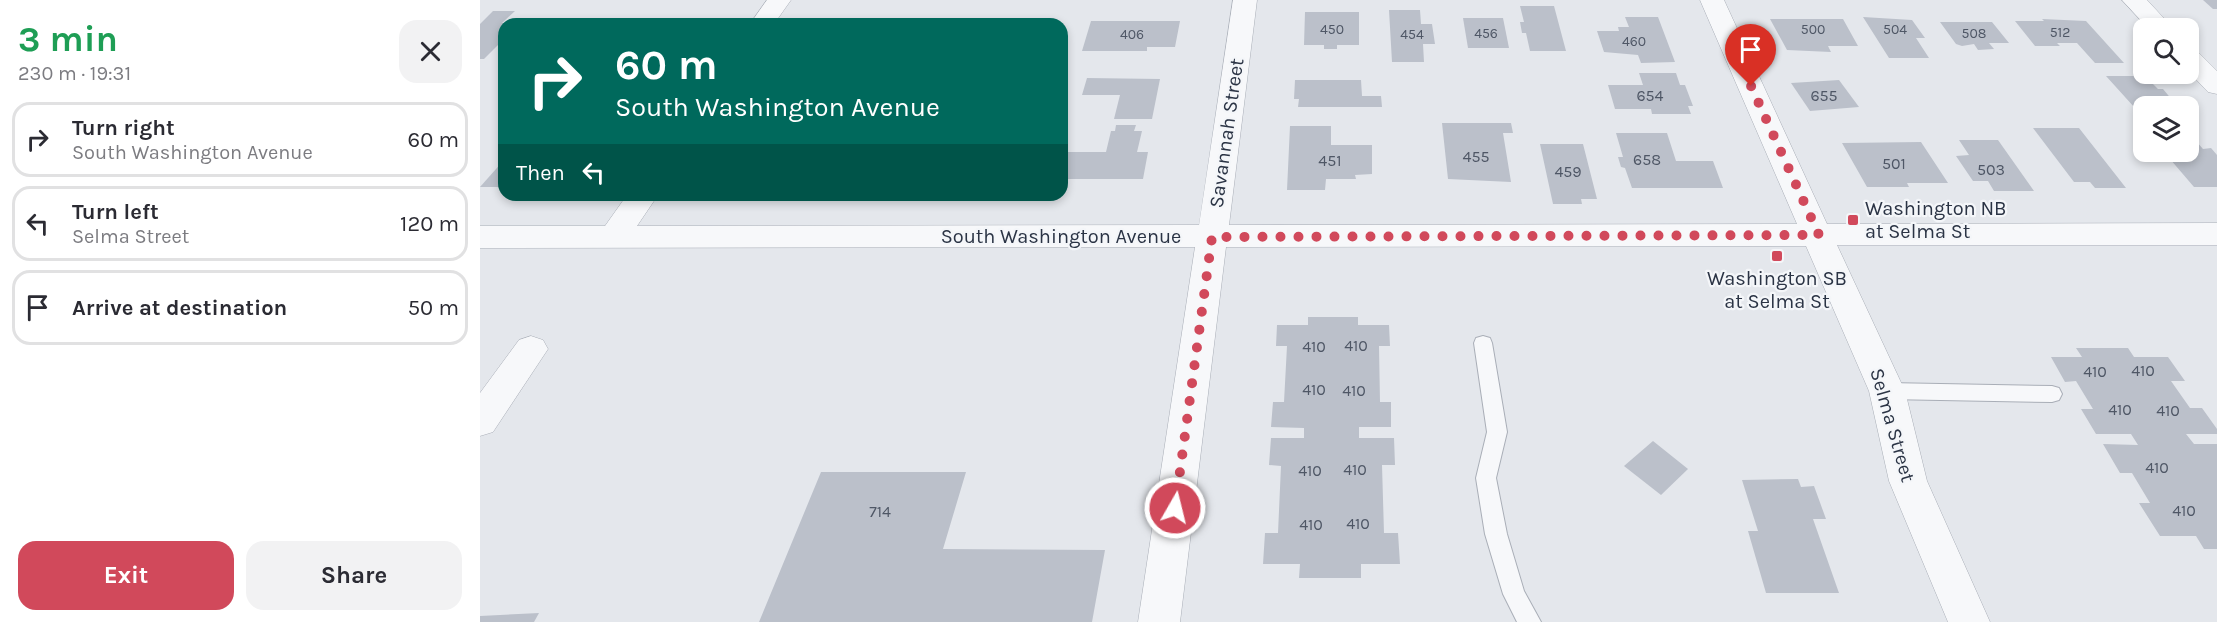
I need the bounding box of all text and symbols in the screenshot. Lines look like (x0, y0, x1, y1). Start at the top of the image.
text: 3 min (18, 18, 118, 60)
map controls (2133, 18, 2199, 162)
button: search (2133, 18, 2199, 84)
button: close (399, 20, 462, 83)
house number: 450 (1320, 21, 1344, 38)
house number: 500 (1801, 21, 1825, 38)
house number: 504 (1883, 21, 1907, 38)
pin (1725, 24, 1776, 86)
house number: 512 (2050, 24, 2070, 41)
house number: 456 (1474, 25, 1498, 42)
house number: 508 (1962, 25, 1986, 42)
house number: 406 (1120, 26, 1144, 43)
house number: 454 (1400, 26, 1424, 43)
house number: 460 (1622, 33, 1646, 50)
icon: arrive (1734, 33, 1767, 66)
text: 60 m (615, 40, 718, 90)
icon: right (516, 42, 594, 120)
street label: Savannah Street (1205, 56, 1248, 209)
text: 230 m · 19:31 (18, 62, 131, 85)
house number: 654 (1636, 86, 1664, 105)
house number: 655 (1810, 86, 1838, 105)
text: South Washington Avenue (615, 91, 940, 123)
button: layers (2133, 96, 2199, 162)
text: Turn right (72, 115, 175, 141)
icon: right (21, 123, 54, 156)
text: 60 m (408, 127, 459, 153)
text: South Washington Avenue (72, 141, 313, 164)
house number: 455 (1463, 147, 1490, 166)
house number: 658 (1633, 150, 1661, 169)
house number: 451 (1318, 151, 1342, 170)
house number: 501 (1882, 154, 1906, 173)
icon: left (577, 156, 610, 189)
text: Then (516, 160, 565, 186)
house number: 503 (1977, 160, 2005, 179)
house number: 459 (1554, 162, 1582, 181)
place label: Washington NB at Selma St (1865, 197, 2007, 243)
text: Turn left (72, 199, 159, 225)
icon: left (21, 207, 54, 240)
text: 120 m (400, 211, 459, 237)
marker: Washington NB at Selma St (1846, 213, 1860, 227)
text: Selma Street (72, 225, 189, 248)
street label: South Washington Avenue (941, 225, 1181, 248)
marker: Washington SB at Selma St (1770, 249, 1784, 263)
place label: Washington SB at Selma St (1707, 267, 1847, 313)
icon: arrive (21, 291, 54, 324)
text: Arrive at destination (72, 295, 287, 321)
text: 50 m (408, 295, 459, 321)
house number: 410 (1344, 336, 1368, 355)
house number: 410 (1302, 337, 1326, 356)
house number: 410 (2131, 361, 2155, 380)
house number: 410 (2083, 362, 2107, 381)
street label: Selma Street (1865, 366, 1920, 485)
house number: 410 (1302, 380, 1326, 399)
house number: 410 (1342, 381, 1366, 400)
house number: 410 (2108, 400, 2132, 419)
house number: 410 (2156, 401, 2180, 420)
house number: 410 (2145, 458, 2169, 477)
house number: 410 (1343, 460, 1367, 479)
house number: 410 (1298, 461, 1322, 480)
position arrow (1143, 476, 1207, 540)
house number: 410 (2172, 501, 2196, 520)
house number: 714 (869, 502, 891, 521)
house number: 410 (1346, 514, 1370, 533)
house number: 410 (1299, 515, 1323, 534)
button: Exit (18, 541, 234, 610)
button: Share (246, 541, 462, 610)

